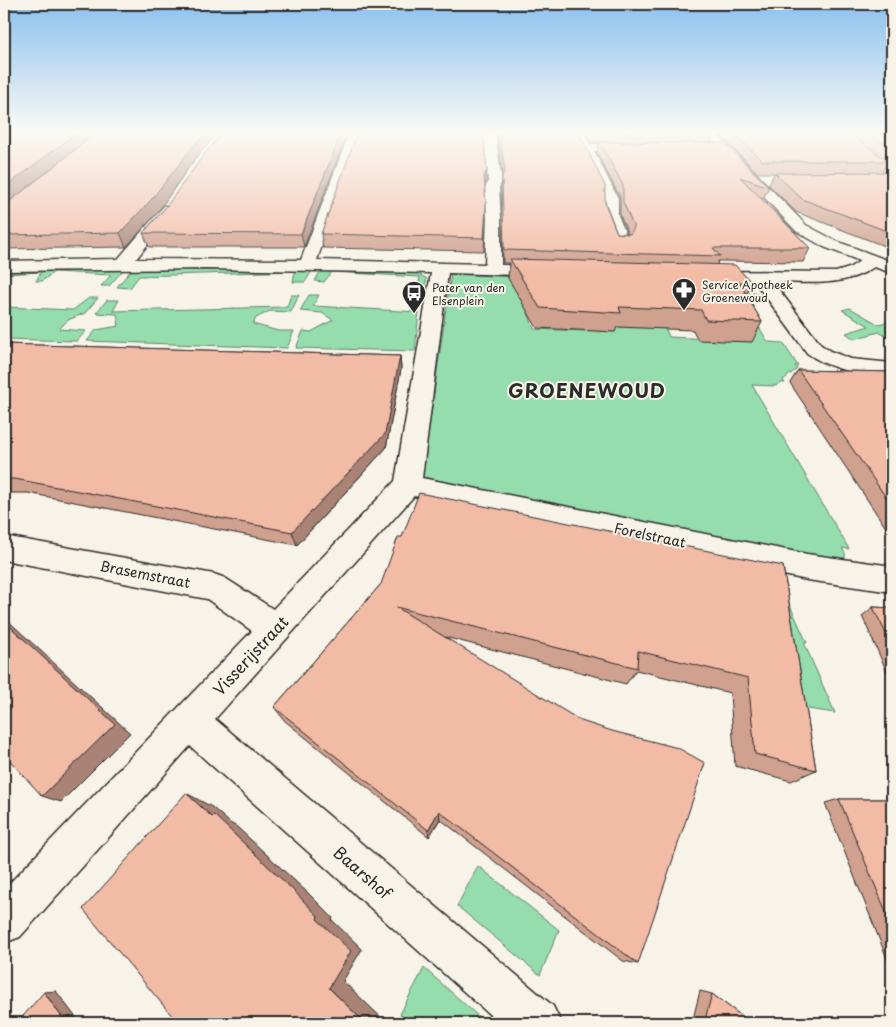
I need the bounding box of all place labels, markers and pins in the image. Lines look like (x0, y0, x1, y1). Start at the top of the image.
place label: Service Apotheek Groenewoud (702, 276, 793, 306)
pharmacy icon: Service Apotheek Groenewoud (671, 277, 697, 311)
place label: Pater van den Elsenplein (432, 279, 505, 309)
bus stop icon: Pater van den Elsenplein (401, 280, 427, 314)

